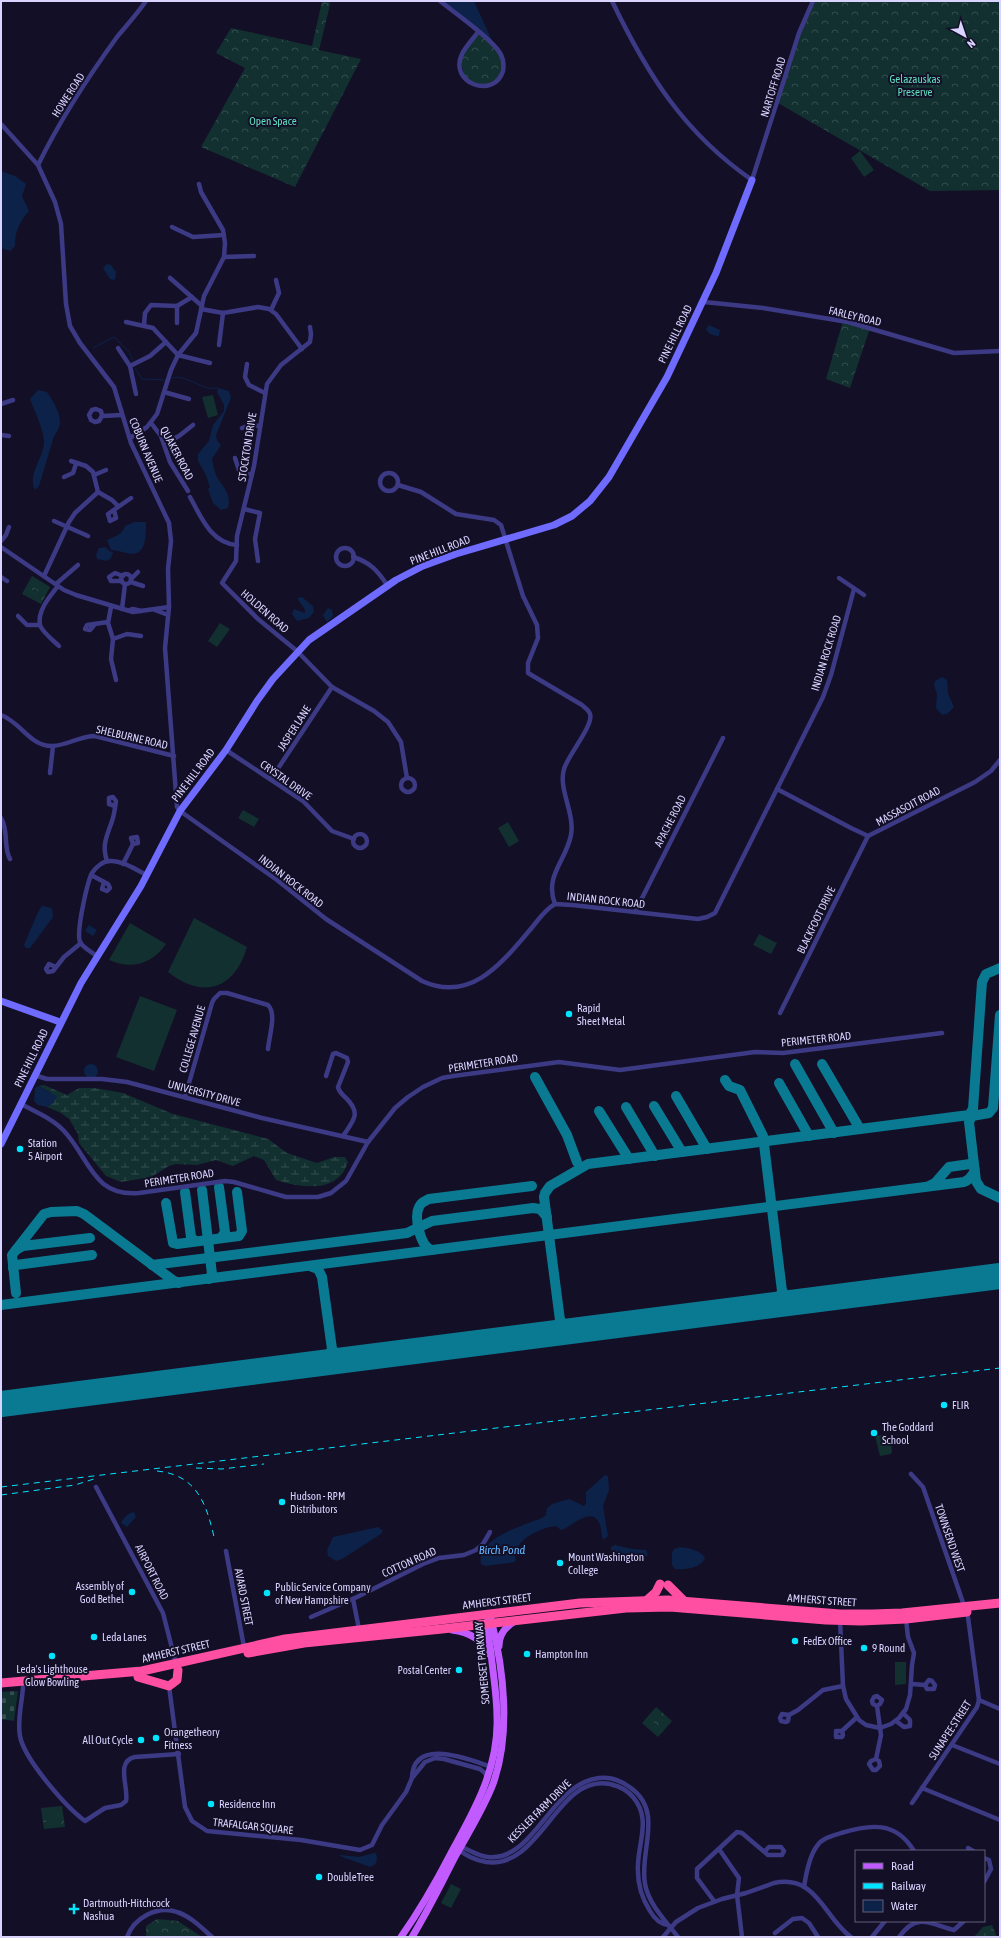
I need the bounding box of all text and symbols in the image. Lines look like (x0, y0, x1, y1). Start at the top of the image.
north arrow (945, 16, 985, 56)
text: N (965, 37, 978, 50)
street label: NARTOFF ROAD (758, 56, 788, 118)
street label: HOWE ROAD (49, 71, 87, 119)
park label: Gelazauskas Preserve (890, 73, 941, 98)
park label: Open Space (249, 115, 297, 127)
street label: PINE HILL ROAD (656, 303, 694, 365)
street label: FARLEY ROAD (827, 304, 883, 328)
street label: STOCKTON DRIVE (236, 411, 258, 482)
street label: COBURN AVENUE (127, 416, 165, 485)
street label: QUAKER ROAD (158, 424, 196, 482)
street label: PINE HILL ROAD (408, 533, 472, 567)
street label: HOLDEN ROAD (239, 587, 291, 635)
street label: INDIAN ROCK ROAD (809, 614, 843, 692)
street label: JASPER LANE (275, 703, 313, 753)
street label: SHELBURNE ROAD (95, 723, 169, 751)
street label: PINE HILL ROAD (169, 746, 217, 804)
street label: CRYSTAL DRIVE (258, 758, 314, 802)
street label: MASSASOIT ROAD (874, 784, 942, 828)
street label: APACHE ROAD (652, 793, 688, 849)
street label: INDIAN ROCK ROAD (256, 852, 326, 910)
street label: BLACKFOOT DRIVE (795, 884, 838, 955)
street label: INDIAN ROCK ROAD (566, 890, 646, 910)
place label: Rapid Sheet Metal (577, 1002, 625, 1027)
street label: COLLEGE AVENUE (177, 1004, 207, 1074)
marker: Rapid Sheet Metal (564, 1009, 574, 1019)
street label: PINE HILL ROAD (12, 1027, 50, 1089)
street label: PERIMETER ROAD (780, 1029, 852, 1049)
street label: PERIMETER ROAD (447, 1052, 519, 1074)
street label: UNIVERSITY DRIVE (166, 1078, 242, 1109)
place label: Station 5 Airport (28, 1137, 63, 1162)
marker: Station 5 Airport (15, 1144, 25, 1154)
street label: PERIMETER ROAD (143, 1167, 215, 1189)
place label: FLIR (952, 1399, 969, 1411)
marker: FLIR (939, 1400, 949, 1410)
place label: The Goddard School (882, 1421, 933, 1446)
marker: The Goddard School (869, 1428, 879, 1438)
place label: Hudson - RPM Distributors (290, 1490, 345, 1515)
marker: Hudson - RPM Distributors (277, 1497, 287, 1507)
street label: TOWNSEND WEST (933, 1502, 967, 1574)
street label: AIRPORT ROAD (133, 1542, 171, 1602)
water label: Birch Pond (479, 1543, 526, 1557)
street label: COTTON ROAD (380, 1545, 438, 1579)
place label: Mount Washington College (568, 1551, 644, 1576)
marker: Mount Washington College (555, 1558, 565, 1568)
street label: AVARD STREET (233, 1567, 255, 1627)
place label: Assembly of God Bethel (76, 1580, 124, 1605)
place label: Public Service Company of New Hampshire (275, 1581, 371, 1606)
marker: Assembly of God Bethel (127, 1587, 137, 1597)
marker: Public Service Company of New Hampshire (262, 1588, 272, 1598)
street label: AMHERST STREET (462, 1591, 532, 1611)
street label: AMHERST STREET (787, 1592, 857, 1608)
street label: SOMERSET PARKWAY (472, 1621, 492, 1705)
place label: Leda Lanes (102, 1631, 147, 1643)
marker: Leda Lanes (89, 1632, 99, 1642)
place label: FedEx Office (803, 1635, 852, 1647)
marker: FedEx Office (790, 1636, 800, 1646)
street label: AMHERST STREET (141, 1637, 211, 1665)
place label: 9 Round (872, 1642, 905, 1654)
marker: 9 Round (859, 1643, 869, 1653)
place label: Hampton Inn (535, 1648, 588, 1660)
marker: Hampton Inn (522, 1649, 532, 1659)
marker: Leda's Lighthouse Glow Bowling (47, 1651, 57, 1661)
place label: Leda's Lighthouse Glow Bowling (16, 1663, 88, 1688)
place label: Postal Center (397, 1664, 452, 1676)
marker: Postal Center (454, 1665, 464, 1675)
street label: SUNAPEE STREET (926, 1698, 974, 1762)
place label: Orangetheory Fitness (164, 1726, 220, 1751)
marker: Orangetheory Fitness (151, 1733, 161, 1743)
place label: All Out Cycle (83, 1734, 133, 1746)
marker: All Out Cycle (136, 1735, 146, 1745)
street label: KESSLER FARM DRIVE (505, 1777, 573, 1845)
place label: Residence Inn (219, 1798, 276, 1810)
marker: Residence Inn (206, 1799, 216, 1809)
street label: TRAFALGAR SQUARE (212, 1816, 294, 1836)
legend (855, 1850, 985, 1922)
text: Road (891, 1859, 914, 1873)
place label: DoubleTree (327, 1871, 374, 1883)
marker: DoubleTree (314, 1872, 324, 1882)
text: Railway (891, 1879, 926, 1893)
place label: Dartmouth-Hitchcock Nashua (83, 1897, 170, 1922)
text: Water (891, 1899, 918, 1913)
marker: Dartmouth-Hitchcock Nashua (68, 1903, 80, 1915)

